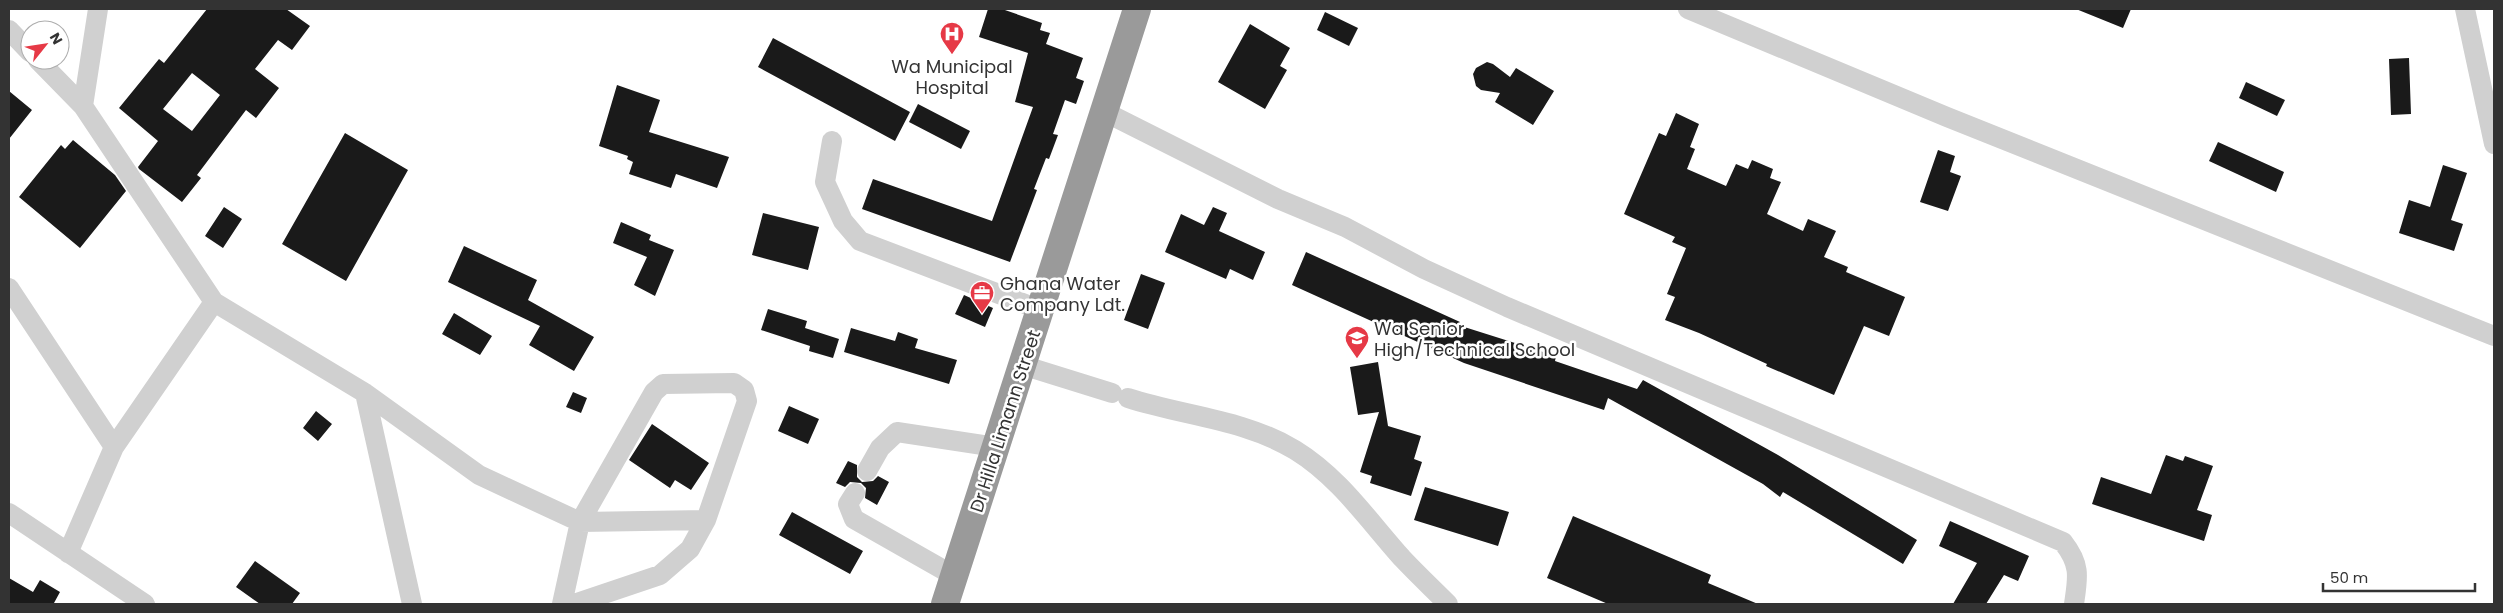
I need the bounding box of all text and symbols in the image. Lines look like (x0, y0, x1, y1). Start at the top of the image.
north arrow (20, 20, 70, 70)
hospital icon: Wa Municipal Hospital (939, 21, 965, 55)
text: N (45, 29, 68, 48)
place label: Wa Municipal Hospital (891, 54, 1013, 100)
place label: Ghana Water Company Ldt. (1000, 271, 1125, 317)
office icon: Ghana Water Company Ldt. (969, 280, 995, 314)
place label: Wa Senior High/Technical School (1374, 316, 1575, 362)
school or university icon: Wa Senior High/Technical School (1344, 325, 1370, 359)
street label: Dr Hilla Limann Street (964, 327, 1046, 515)
scale bar (2323, 560, 2476, 592)
text: 50 m (2330, 567, 2368, 588)

